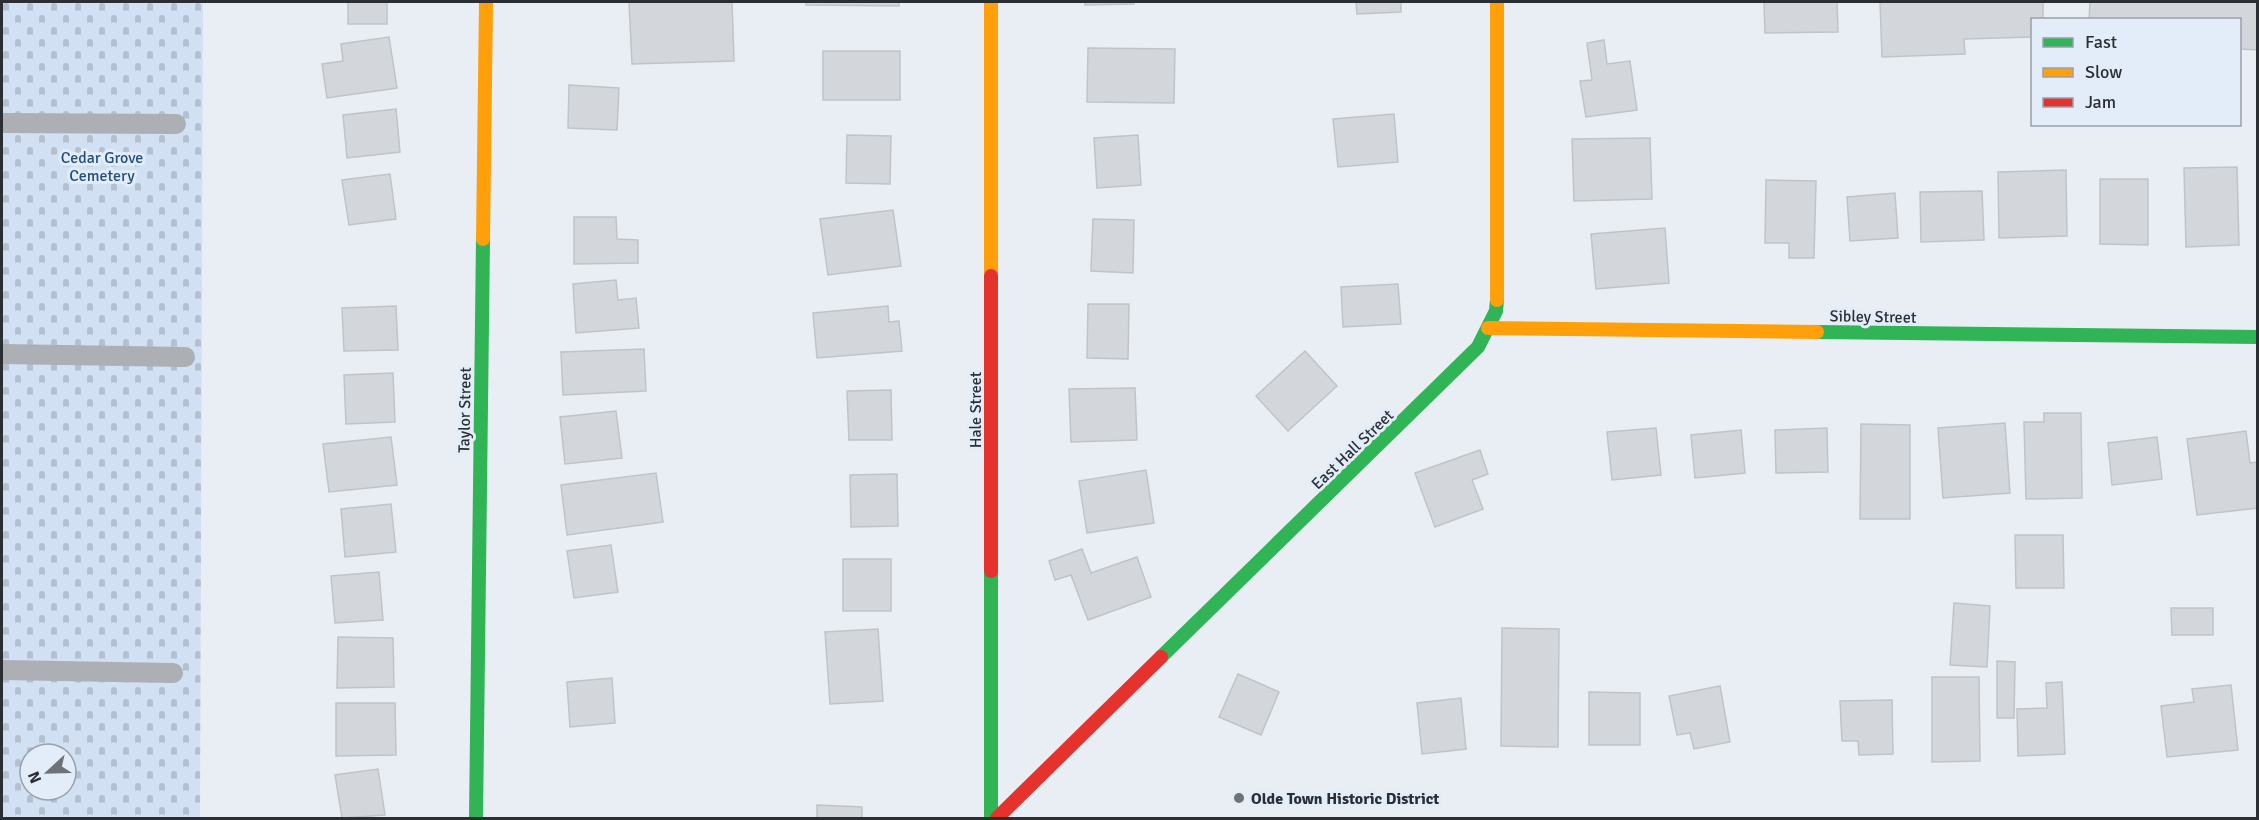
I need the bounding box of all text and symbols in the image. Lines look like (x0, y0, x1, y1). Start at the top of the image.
legend (2031, 18, 2241, 126)
text: Fast (2085, 31, 2117, 53)
text: Slow (2085, 61, 2122, 83)
text: Jam (2085, 91, 2116, 113)
park label: Cedar Grove Cemetery (61, 148, 143, 186)
street label: Sibley Street (1829, 306, 1917, 328)
street label: Taylor Street (454, 366, 476, 453)
street label: Hale Street (966, 371, 986, 448)
street label: East Hall Street (1307, 405, 1398, 494)
north arrow (18, 742, 78, 802)
text: N (24, 768, 46, 786)
place label: Olde Town Historic District (1251, 789, 1439, 809)
marker: Olde Town Historic District (1232, 791, 1246, 805)

